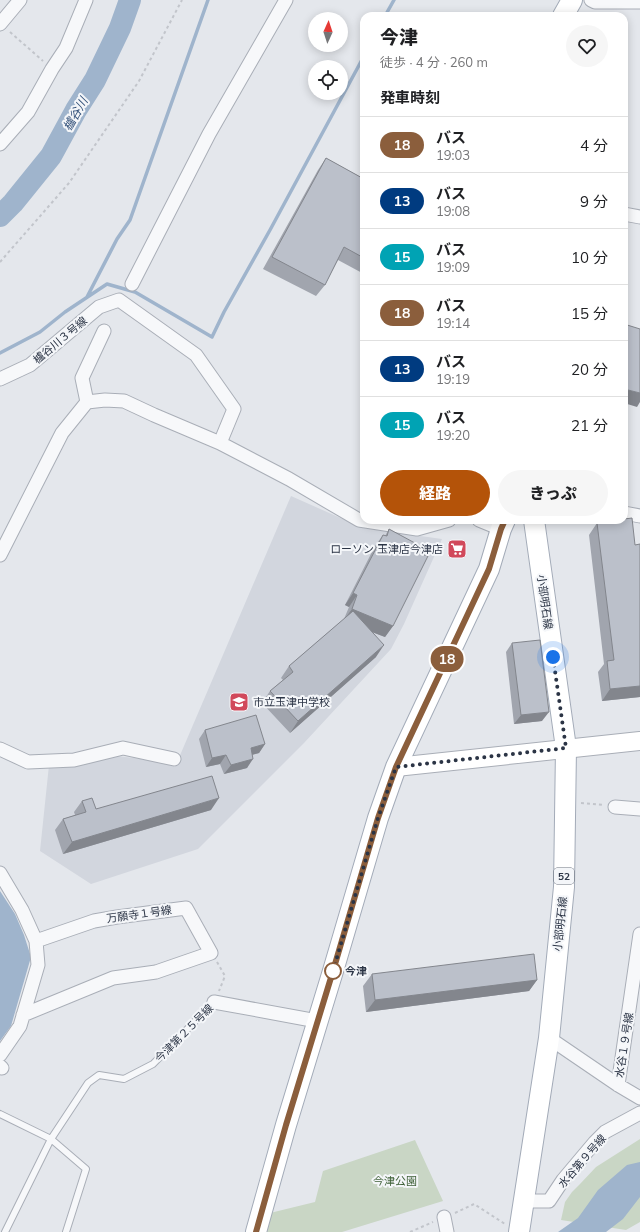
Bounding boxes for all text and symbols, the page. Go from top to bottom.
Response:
north arrow [308,12,348,52]
map controls [308,12,348,100]
text: 今津 [380,25,418,49]
button: heart [566,25,608,67]
text: 徒歩 · 4 分 · 260 m [380,54,488,70]
button: locate [308,60,348,100]
text: 発車時刻 [380,88,440,107]
water label: 櫨谷川 [60,93,91,133]
text: バス [436,128,466,147]
text: 18 [394,136,410,154]
text: 4 分 [580,136,608,155]
text: 19:03 [436,147,470,163]
text: バス [436,184,466,203]
text: 13 [394,192,410,210]
text: 9 分 [580,192,608,211]
text: 19:08 [436,203,470,219]
text: バス [436,240,466,259]
text: 15 [394,248,410,266]
text: 10 分 [571,248,608,267]
text: 19:09 [436,259,470,275]
text: バス [436,296,466,315]
text: 18 [394,304,410,322]
text: 15 分 [571,304,608,323]
street label: 櫨谷川３号線 [30,313,90,367]
text: 19:14 [436,315,470,331]
text: バス [436,352,466,371]
text: 13 [394,360,410,378]
text: 20 分 [571,360,608,379]
text: 19:19 [436,371,470,387]
text: バス [436,408,466,427]
text: 15 [394,416,410,434]
text: 21 分 [571,416,608,435]
text: 19:20 [436,427,470,443]
button: 経路 [380,470,490,516]
button: きっぷ [498,470,608,516]
supermarket icon: ローソン 玉津店今津店 [446,538,468,560]
place label: ローソン 玉津店今津店 [330,542,443,556]
street label: 小部明石線 [534,574,556,630]
line badge: 18 [429,646,465,672]
your location [543,647,563,667]
text: 18 [439,650,455,668]
school or university icon: 市立玉津中学校 [228,691,250,713]
place label: 市立玉津中学校 [253,695,330,709]
road number: 52 [554,868,574,884]
street label: 小部明石線 [550,896,570,952]
street label: 万願寺１号線 [105,902,173,926]
marker: 今津 [324,962,342,980]
place label: 今津 [345,964,367,978]
street label: 今津第２５号線 [152,1001,216,1065]
street label: 水谷１９号線 [612,1011,636,1079]
street label: 水谷第９号線 [555,1132,609,1190]
park label: 今津公園 [373,1174,417,1188]

